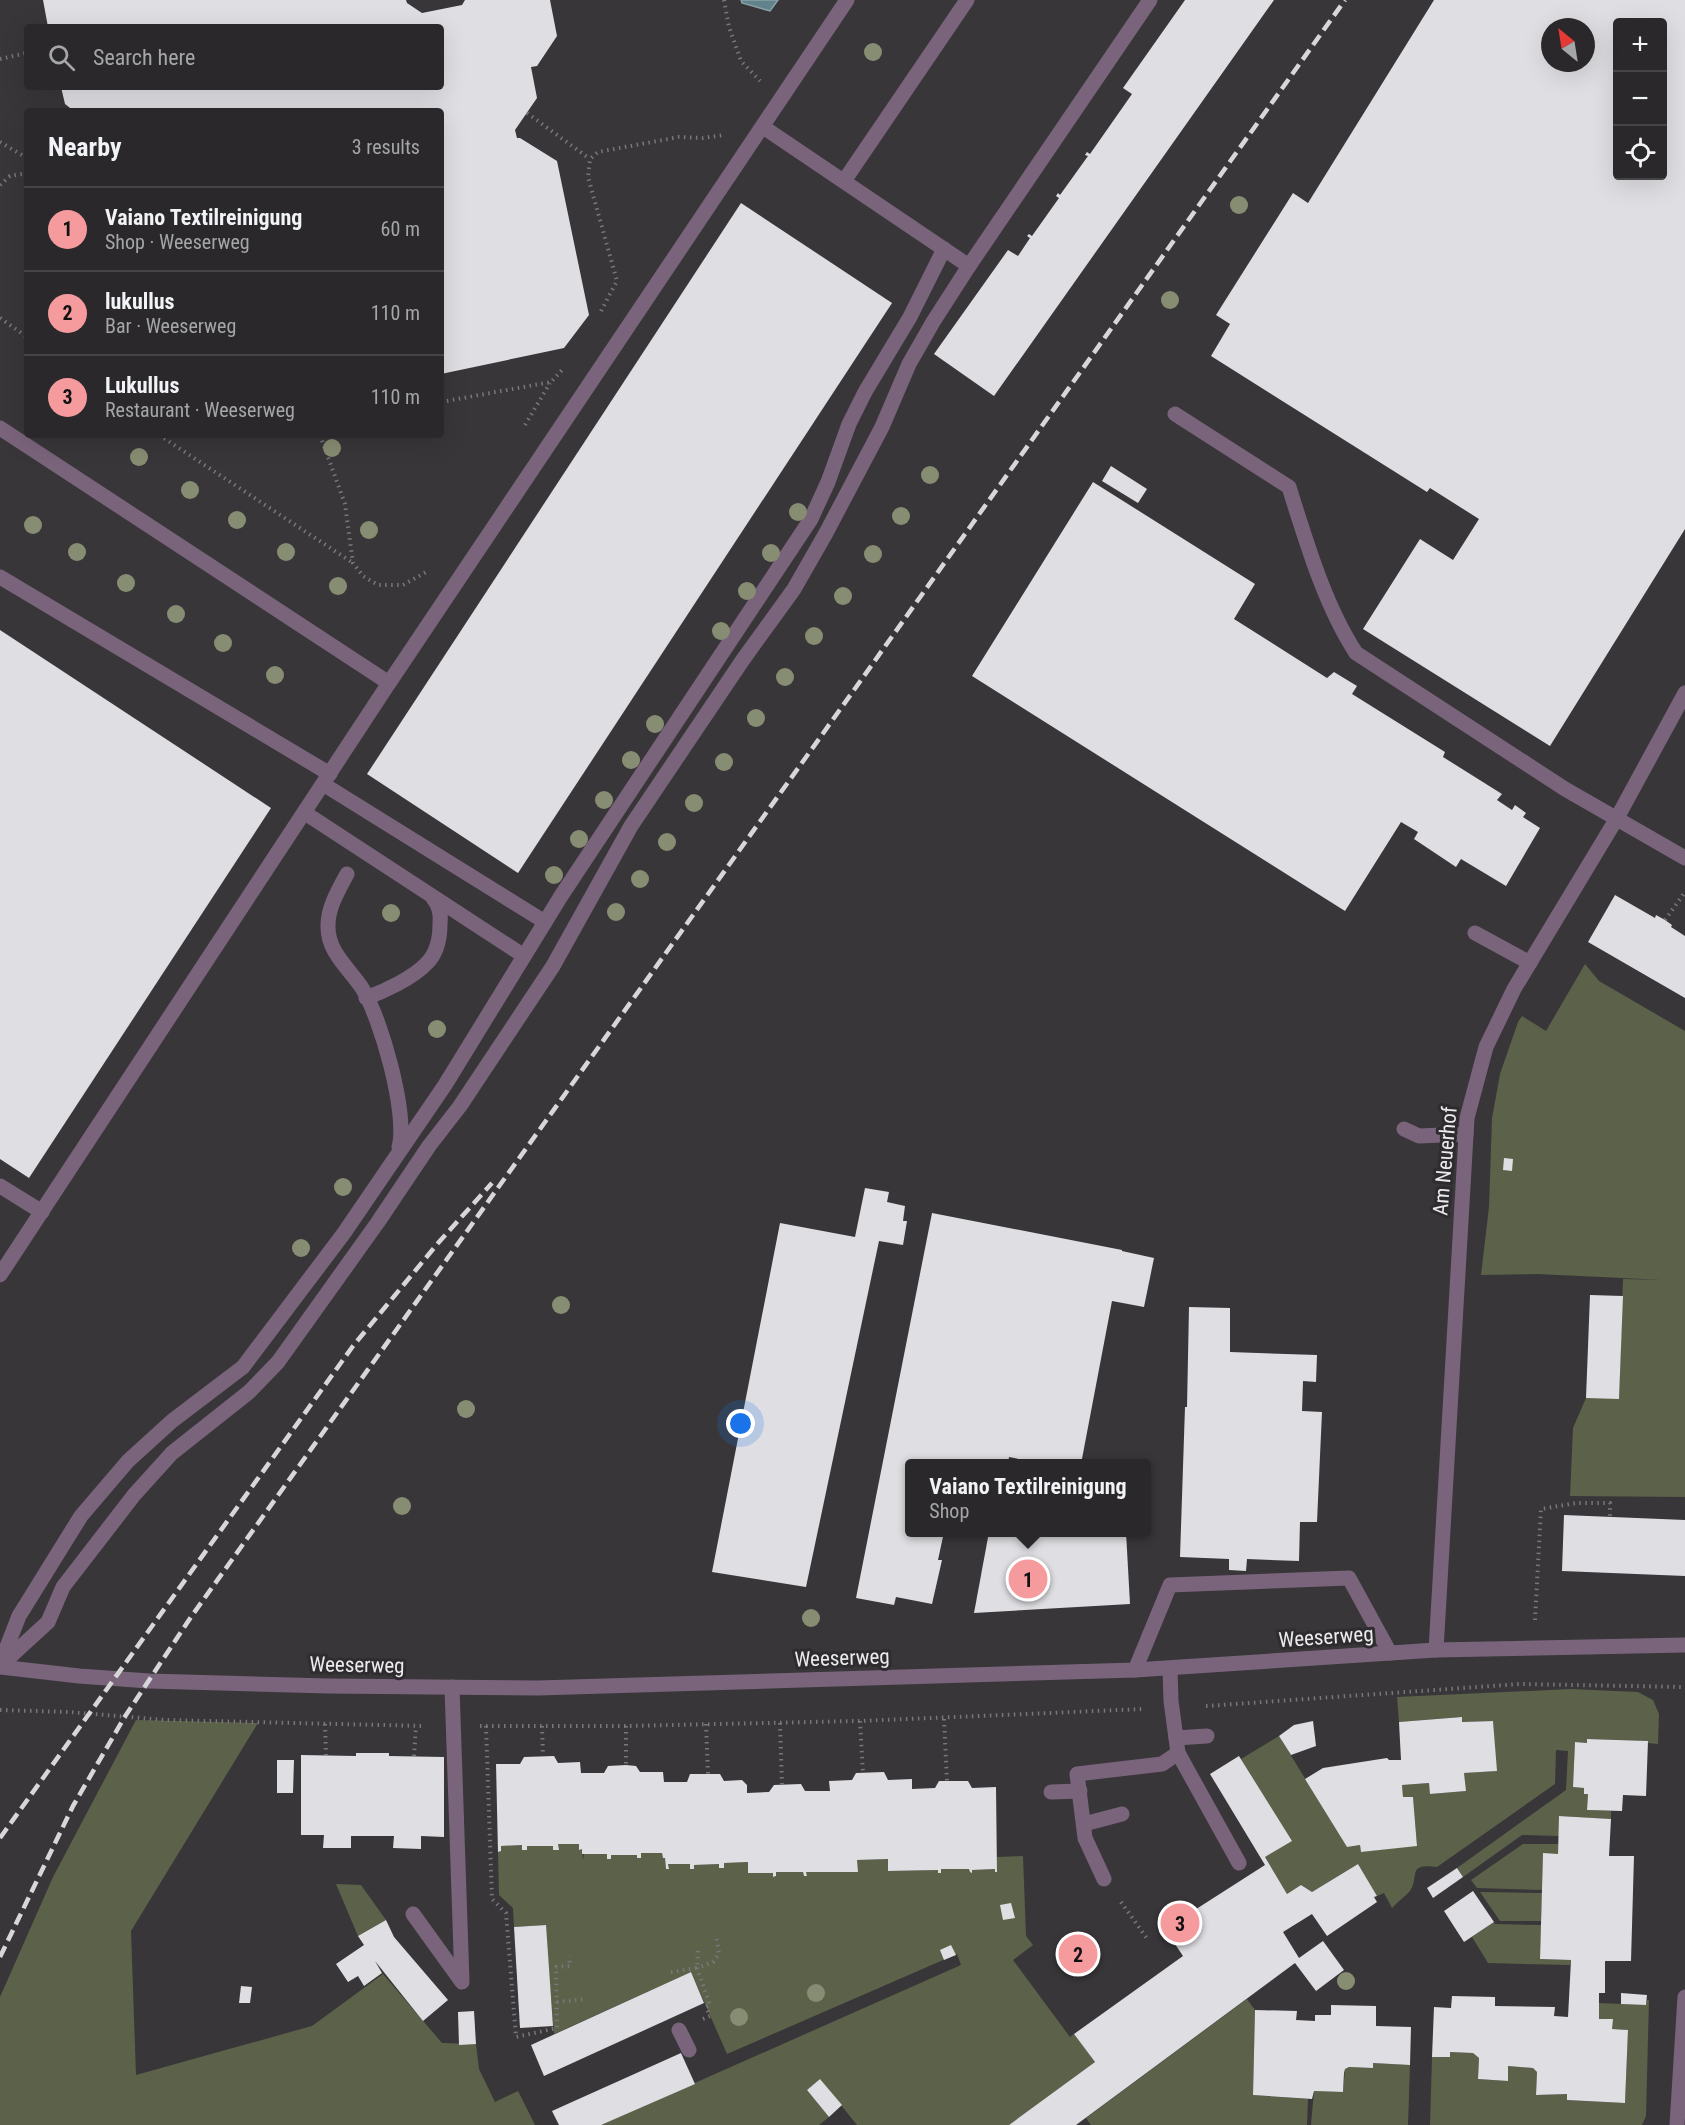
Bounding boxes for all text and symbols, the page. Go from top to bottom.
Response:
north arrow [1541,18,1595,72]
map controls [1613,18,1667,180]
button: + [1613,18,1667,72]
search box [24,24,444,90]
icon: search [45,41,78,74]
text: Search here [93,45,195,70]
button: − [1613,72,1667,126]
button: locate [1613,126,1667,180]
text: Nearby [48,132,122,162]
text: 3 results [352,135,420,159]
text: Vaiano Textilreinigung [105,205,302,230]
text: 1 [62,217,73,241]
text: 60 m [381,217,420,241]
text: Shop · Weeserweg [105,230,250,254]
text: lukullus [105,289,175,314]
text: 2 [62,301,73,325]
text: 110 m [371,301,420,325]
text: Bar · Weeserweg [105,314,236,338]
text: Lukullus [105,373,179,398]
text: 3 [62,385,73,409]
text: 110 m [371,385,420,409]
text: Restaurant · Weeserweg [105,398,295,422]
street label: Am Neuerhof [1428,1105,1462,1217]
your location [726,1409,755,1438]
popup [905,1459,1151,1537]
text: Vaiano Textilreinigung [929,1474,1127,1499]
text: Shop [929,1499,969,1523]
pin: 1 [1008,1556,1048,1602]
street label: Weeserweg [1278,1622,1374,1652]
street label: Weeserweg [794,1644,890,1672]
street label: Weeserweg [309,1652,405,1678]
pin: 3 [1160,1900,1200,1946]
pin: 2 [1058,1932,1098,1976]

